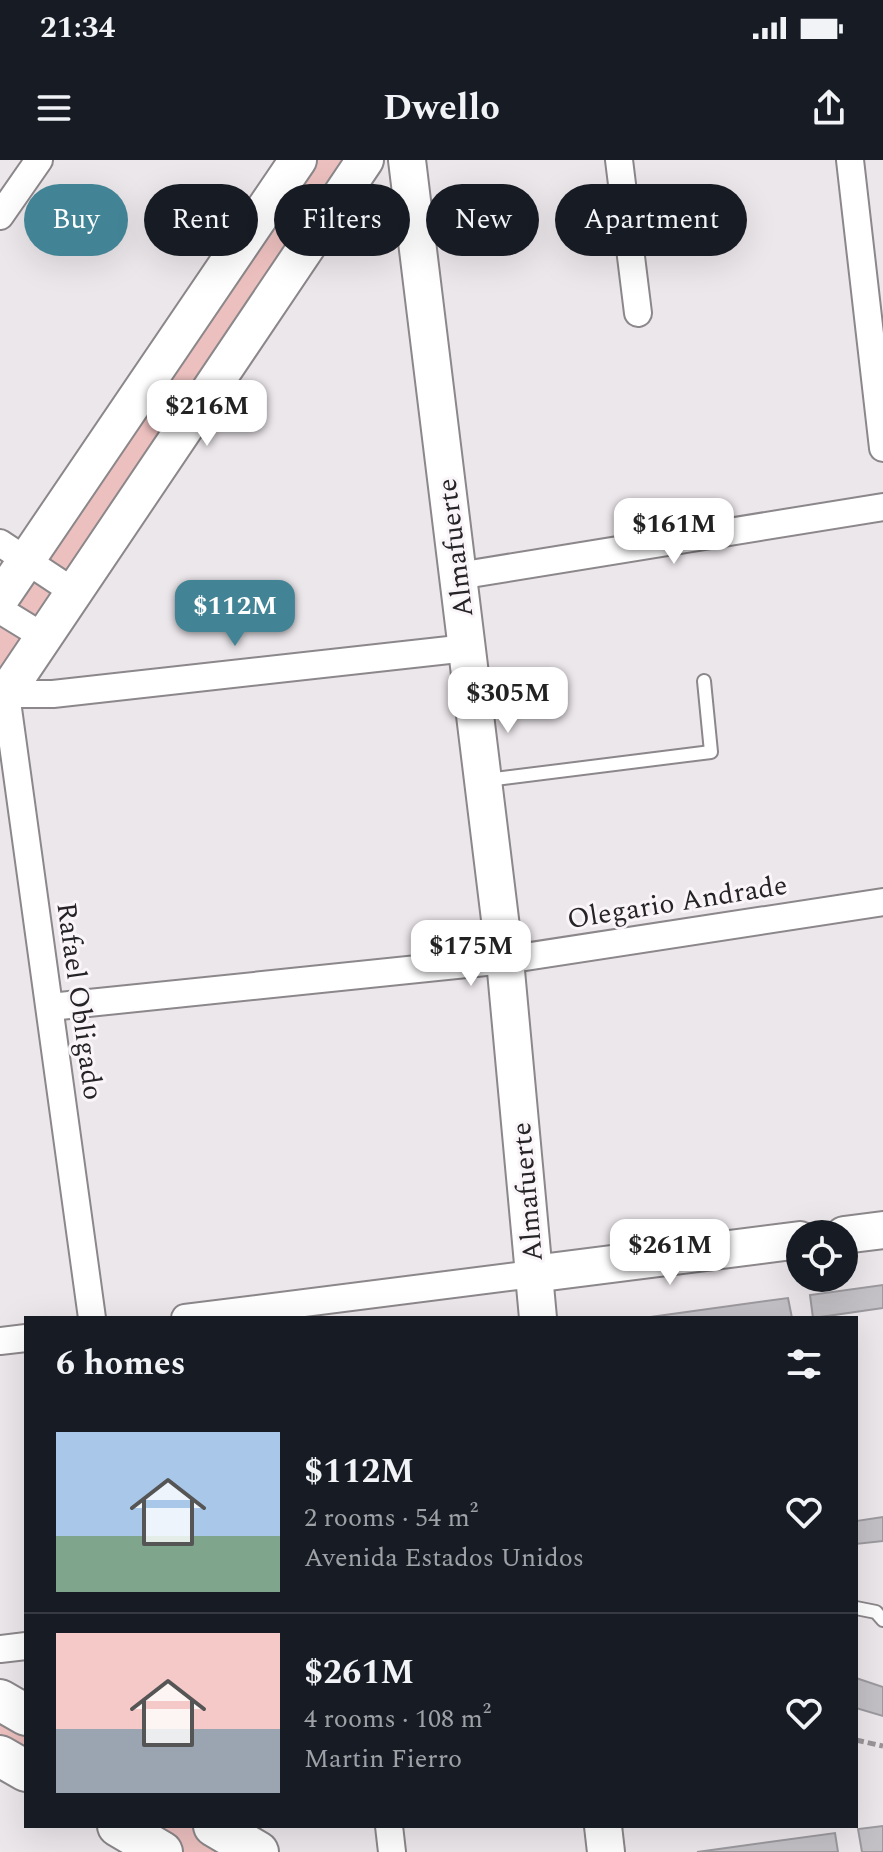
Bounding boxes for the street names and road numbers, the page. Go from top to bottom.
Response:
street label: Almafuerte [426,476,485,620]
street label: Olegario Andrade [564,864,790,941]
street label: Rafael Obligado [44,900,115,1103]
street label: Almafuerte [500,1120,555,1263]

